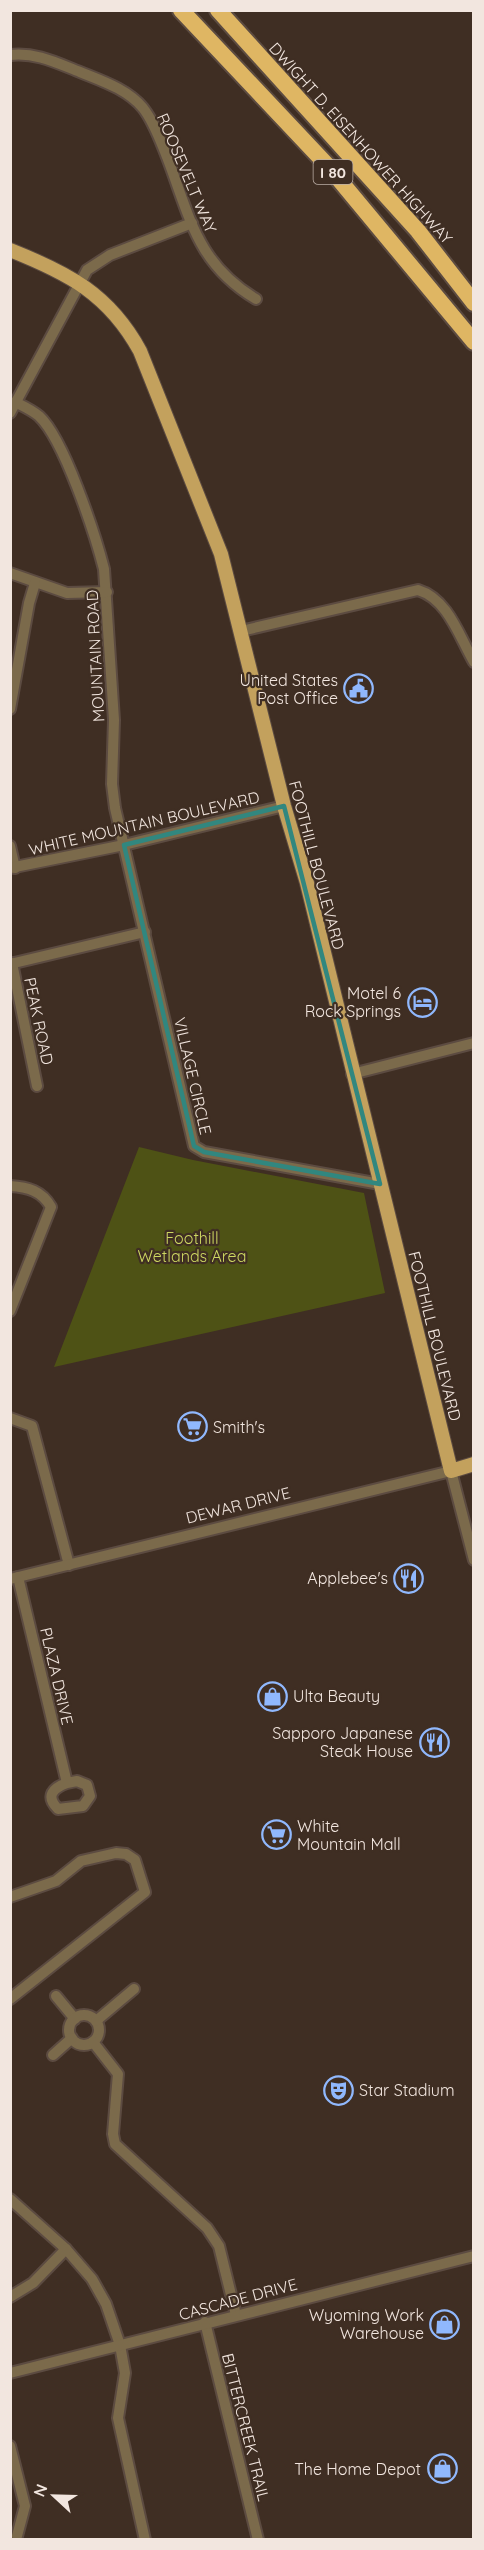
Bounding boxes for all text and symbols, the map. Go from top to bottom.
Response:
street label: DWIGHT D. EISENHOWER HIGHWAY [265,38,457,248]
street label: ROOSEVELT WAY [153,110,221,236]
road number: I 80 [314,160,352,184]
street label: MOUNTAIN ROAD [82,589,108,723]
place label: United States Post Office [239,670,338,708]
public building icon: United States Post Office [343,673,375,705]
street label: FOOTHILL BOULEVARD [285,778,349,952]
street label: WHITE MOUNTAIN BOULEVARD [27,787,261,859]
street label: PEAK ROAD [20,976,58,1066]
place label: Motel 6 Rock Springs [305,983,401,1021]
hotel icon: Motel 6 Rock Springs [406,986,438,1018]
street label: VILLAGE CIRCLE [170,1015,216,1137]
park label: Foothill Wetlands Area [138,1228,246,1266]
street label: FOOTHILL BOULEVARD [404,1249,466,1423]
supermarket icon: Smith's [176,1411,208,1443]
place label: Smith's [213,1417,265,1437]
street label: DEWAR DRIVE [184,1482,292,1528]
restaurant icon: Applebee's [393,1562,425,1594]
place label: Applebee's [307,1568,388,1588]
street label: PLAZA DRIVE [36,1625,78,1727]
shop icon: Ulta Beauty [256,1680,288,1712]
place label: Ulta Beauty [293,1686,380,1706]
place label: Sapporo Japanese Steak House [272,1723,413,1761]
restaurant icon: Sapporo Japanese Steak House [418,1726,450,1758]
place label: White Mountain Mall [297,1816,401,1854]
supermarket icon: White Mountain Mall [260,1819,292,1851]
theatre icon: Star Stadium [322,2074,354,2106]
place label: Star Stadium [359,2080,455,2100]
street label: CASCADE DRIVE [177,2274,299,2324]
place label: Wyoming Work Warehouse [309,2305,424,2343]
shop icon: Wyoming Work Warehouse [429,2308,461,2340]
street label: BITTERCREEK TRAIL [218,2351,274,2503]
shop icon: The Home Depot [426,2453,458,2485]
place label: The Home Depot [294,2459,421,2479]
north arrow [24,2466,84,2526]
text: N [29,2481,52,2500]

